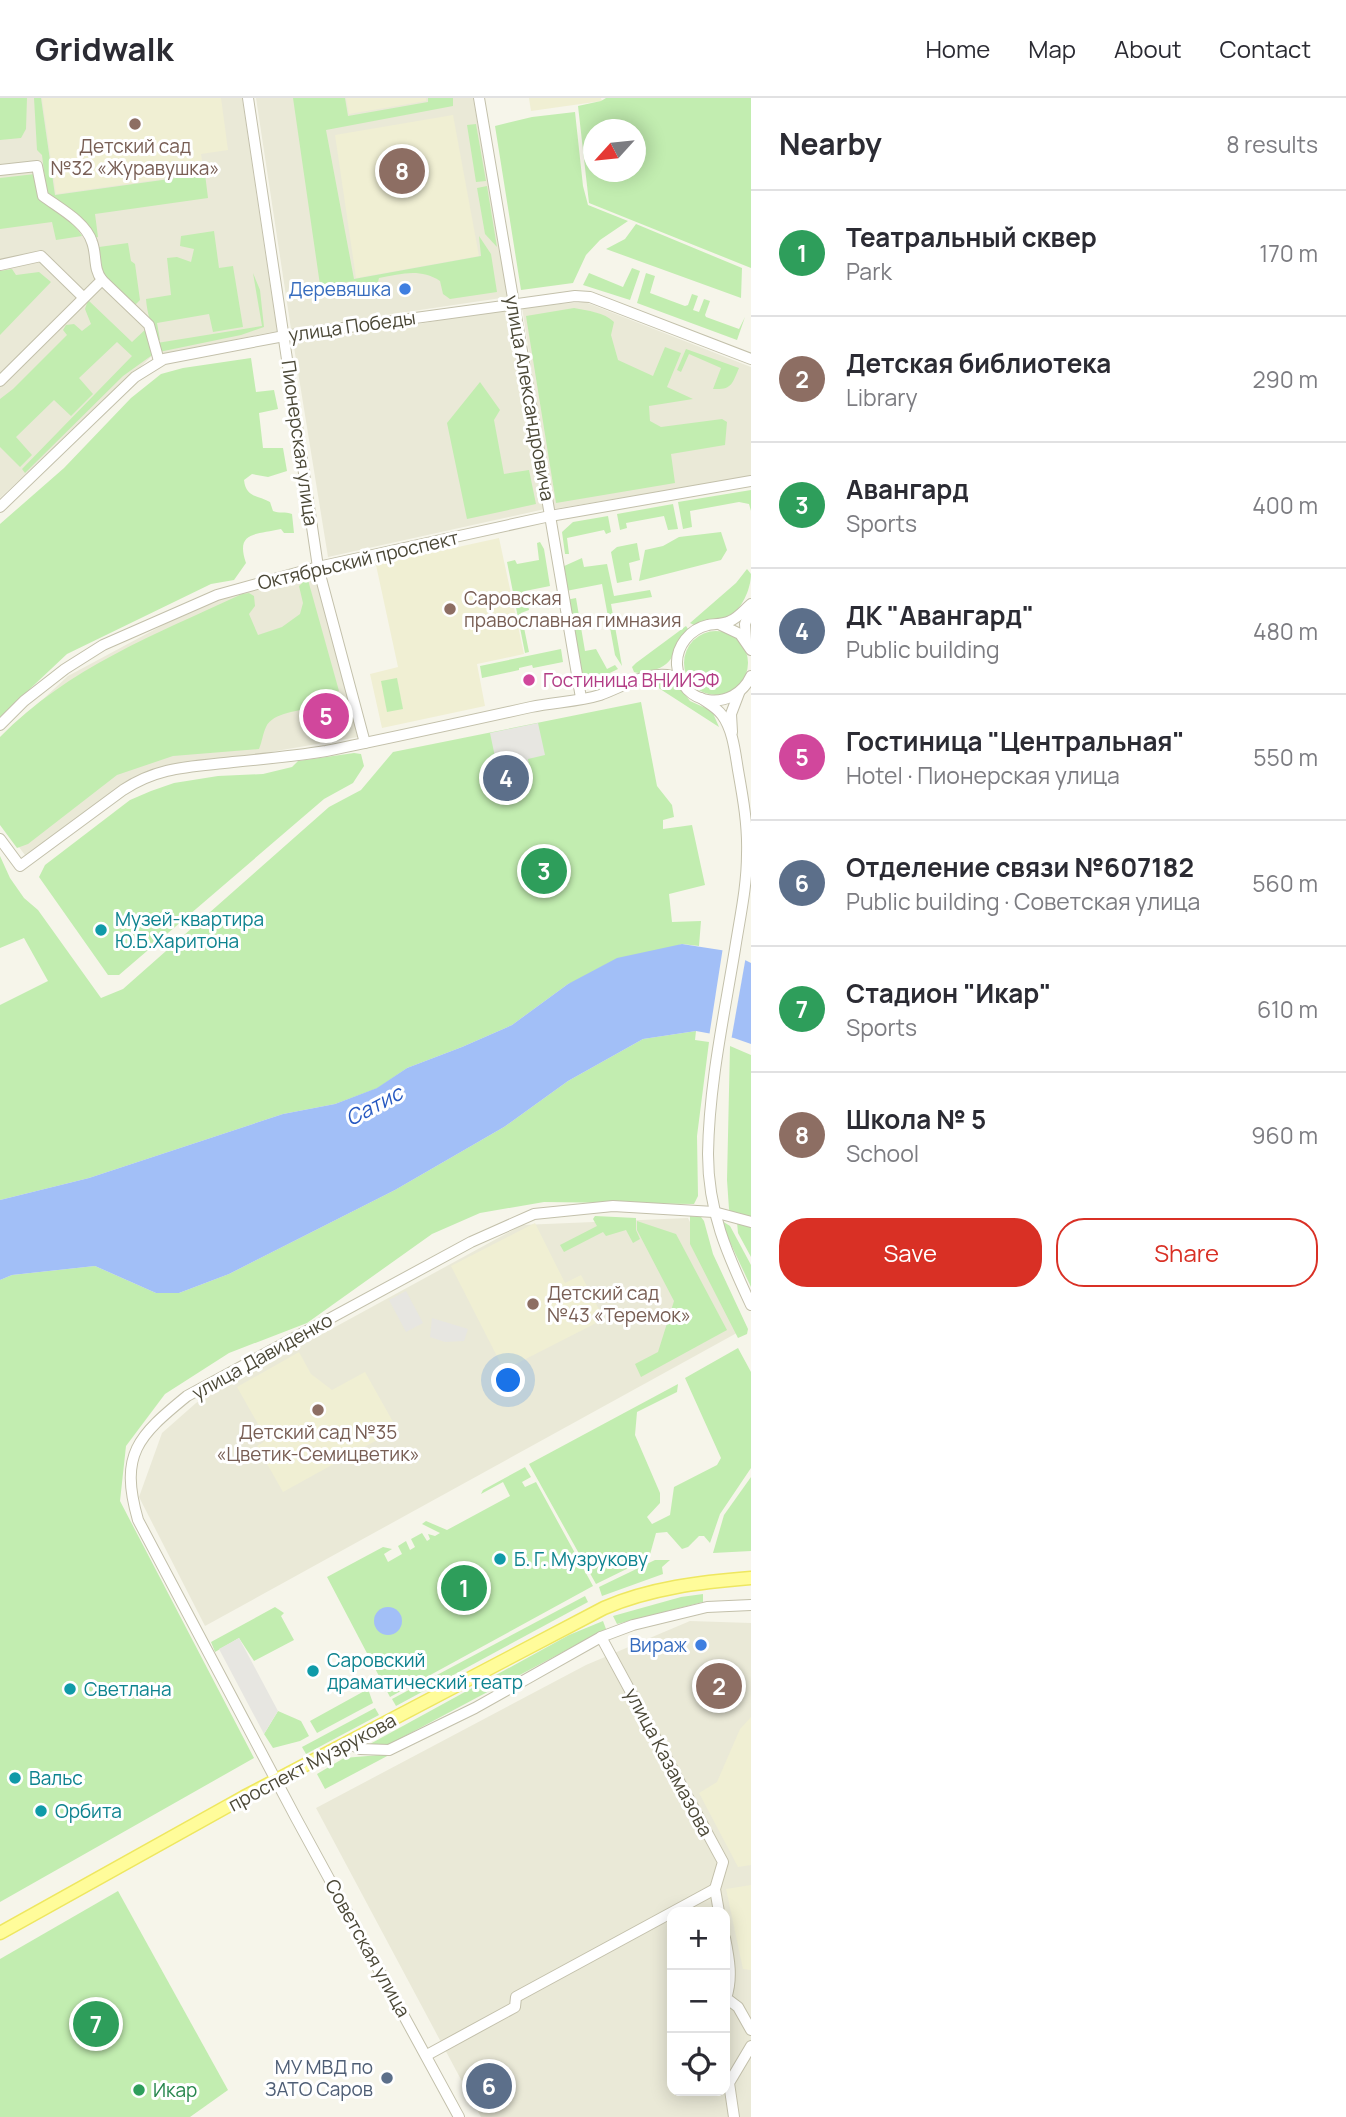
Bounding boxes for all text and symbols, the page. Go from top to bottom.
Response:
text: Gridwalk [35,26,173,71]
text: Home [925,32,990,65]
text: Map [1028,32,1076,65]
text: About [1114,32,1182,65]
text: Contact [1220,32,1311,65]
marker: Детский сад №32 «Журавушка» [127,116,143,132]
north arrow [583,119,646,182]
text: Nearby [779,123,882,164]
text: 8 results [1226,128,1318,160]
place label: Детский сад №32 «Журавушка» [51,133,220,181]
pin: 8 [379,145,425,197]
text: Театральный сквер [846,219,1097,255]
text: 1 [797,237,807,269]
text: 170 m [1259,237,1318,269]
text: Park [846,255,892,287]
place label: Деревяшка [288,276,391,302]
marker: Деревяшка [397,281,413,297]
street label: улица Александровича [499,293,561,503]
street label: улица Победы [287,304,417,348]
text: Детская библиотека [846,345,1111,381]
street label: Пионерская улица [275,358,325,528]
text: 2 [795,363,809,395]
text: 290 m [1252,363,1318,395]
text: Library [846,381,918,413]
text: Авангард [846,471,969,507]
text: 3 [795,489,809,521]
text: 400 m [1252,489,1318,521]
text: Sports [846,507,917,539]
street label: Октябрьский проспект [255,524,461,596]
place label: Саровская православная гимназия [464,585,682,633]
text: ДК "Авангард" [846,597,1034,633]
marker: Саровская православная гимназия [442,601,458,617]
text: 4 [795,615,809,647]
text: 480 m [1253,615,1318,647]
text: Public building [846,633,1000,665]
place label: Гостиница ВНИИЭФ [543,667,719,693]
marker: Гостиница ВНИИЭФ [521,672,537,688]
pin: 5 [303,690,349,742]
text: Гостиница "Центральная" [846,723,1185,759]
text: 5 [795,741,809,773]
text: 550 m [1253,741,1318,773]
pin: 4 [483,752,529,804]
text: Hotel · Пионерская улица [846,759,1120,791]
pin: 3 [521,845,567,897]
text: Отделение связи №607182 [846,849,1194,885]
text: 6 [795,867,809,899]
text: 560 m [1252,867,1318,899]
text: Public building · Советская улица [846,885,1200,917]
place label: Музей-квартира Ю.Б.Харитона [115,906,264,954]
marker: Музей-квартира Ю.Б.Харитона [93,922,109,938]
text: Стадион "Икар" [846,975,1051,1011]
text: 7 [796,993,808,1025]
text: 610 m [1257,993,1318,1025]
text: Sports [846,1011,917,1043]
water label: Сатис [340,1077,409,1132]
text: Школа № 5 [846,1101,986,1137]
text: 8 [795,1119,809,1151]
text: 960 m [1251,1119,1318,1151]
text: School [846,1137,919,1169]
button: Save [779,1218,1042,1287]
button: Share [1056,1218,1318,1287]
place label: Детский сад №43 «Теремок» [547,1280,691,1328]
marker: Детский сад №43 «Теремок» [525,1296,541,1312]
street label: улица Давиденко [187,1307,337,1405]
your location [491,1363,525,1397]
marker: Детский сад №35 «Цветик-Семицветик» [310,1402,326,1418]
place label: Детский сад №35 «Цветик-Семицветик» [216,1419,420,1467]
place label: Б. Г. Музрукову [514,1546,648,1572]
marker: Б. Г. Музрукову [492,1551,508,1567]
pin: 1 [441,1562,487,1614]
place label: Вираж [629,1632,688,1658]
marker: Вираж [693,1637,709,1653]
place label: Саровский драматический театр [327,1647,523,1695]
pin: 2 [696,1660,742,1712]
marker: Саровский драматический театр [305,1663,321,1679]
place label: Светлана [84,1676,171,1702]
marker: Светлана [62,1681,78,1697]
street label: улица Казамазова [619,1683,719,1841]
street label: проспект Музрукова [224,1707,400,1817]
place label: Вальс [29,1765,83,1791]
marker: Вальс [7,1770,23,1786]
place label: Орбита [55,1798,122,1824]
marker: Орбита [33,1803,49,1819]
street label: Советская улица [319,1874,417,2022]
map controls [667,1907,730,2096]
button: + [667,1907,730,1970]
button: − [667,1970,730,2033]
pin: 7 [73,1998,119,2050]
button: locate [667,2033,730,2096]
place label: МУ МВД по ЗАТО Саров [265,2054,373,2102]
pin: 6 [466,2060,512,2112]
marker: МУ МВД по ЗАТО Саров [379,2070,395,2086]
place label: Икар [153,2077,197,2103]
marker: Икар [131,2082,147,2098]

